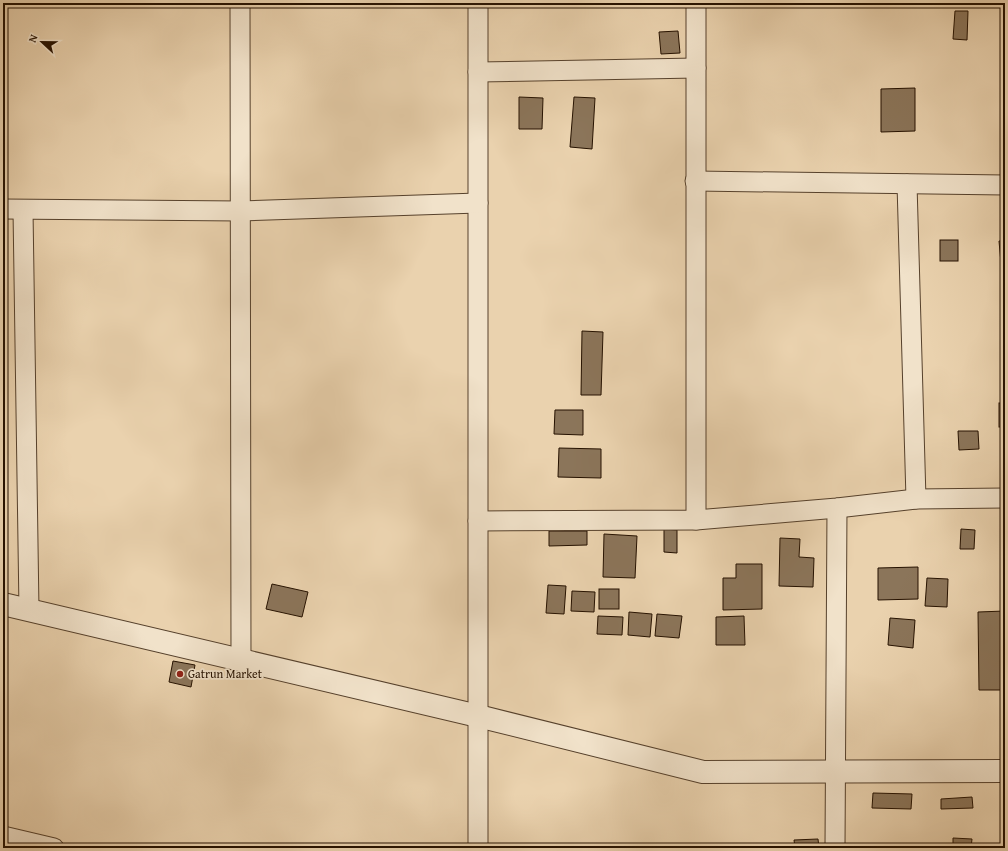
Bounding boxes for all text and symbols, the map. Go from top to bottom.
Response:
north arrow [22,22,62,62]
text: N [24,31,42,45]
place label: Gatrun Market [188,665,263,682]
marker: Gatrun Market [175,669,185,679]

